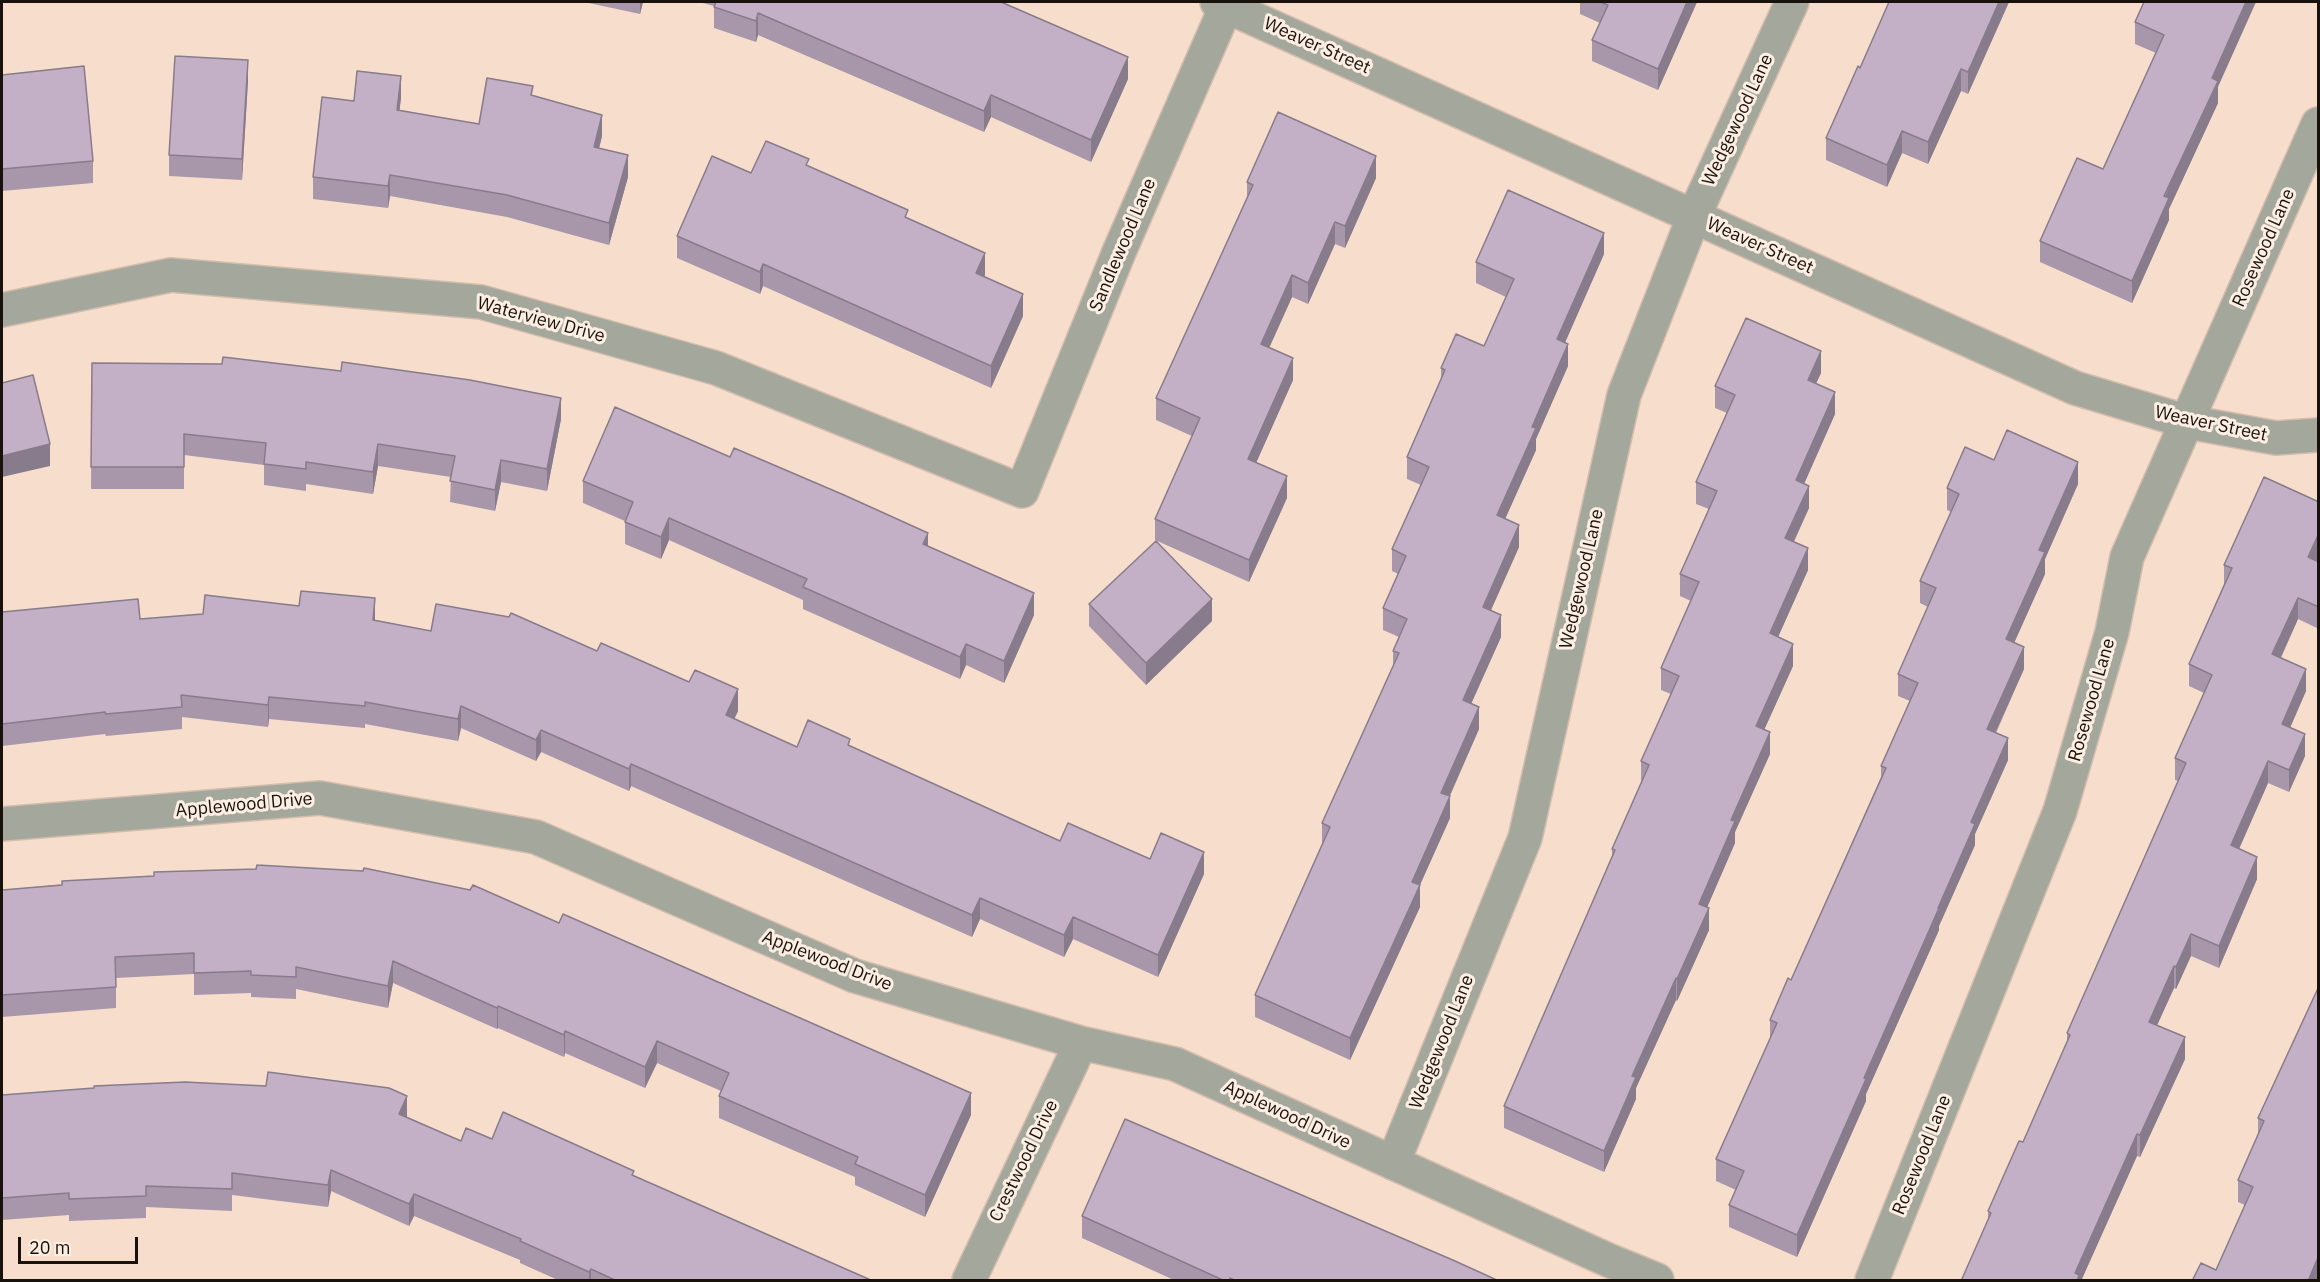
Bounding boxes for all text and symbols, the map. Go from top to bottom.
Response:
street label: Weaver Street [1261,13,1373,79]
street label: Wedgewood Lane [1698,51,1778,189]
street label: Sandlewood Lane [1085,175,1161,315]
street label: Rosewood Lane [2228,186,2300,310]
street label: Weaver Street [1704,213,1816,279]
street label: Waterview Drive [475,293,607,347]
street label: Weaver Street [2153,402,2269,446]
street label: Wedgewood Lane [1555,507,1609,651]
street label: Rosewood Lane [2064,636,2120,764]
street label: Applewood Drive [175,788,313,822]
street label: Applewood Drive [759,926,895,996]
street label: Wedgewood Lane [1405,972,1479,1112]
street label: Applewood Drive [1220,1076,1354,1154]
street label: Rosewood Lane [1888,1092,1956,1218]
street label: Crestwood Drive [985,1097,1063,1225]
scale bar [21,1225,141,1263]
text: 20 m [29,1236,71,1259]

